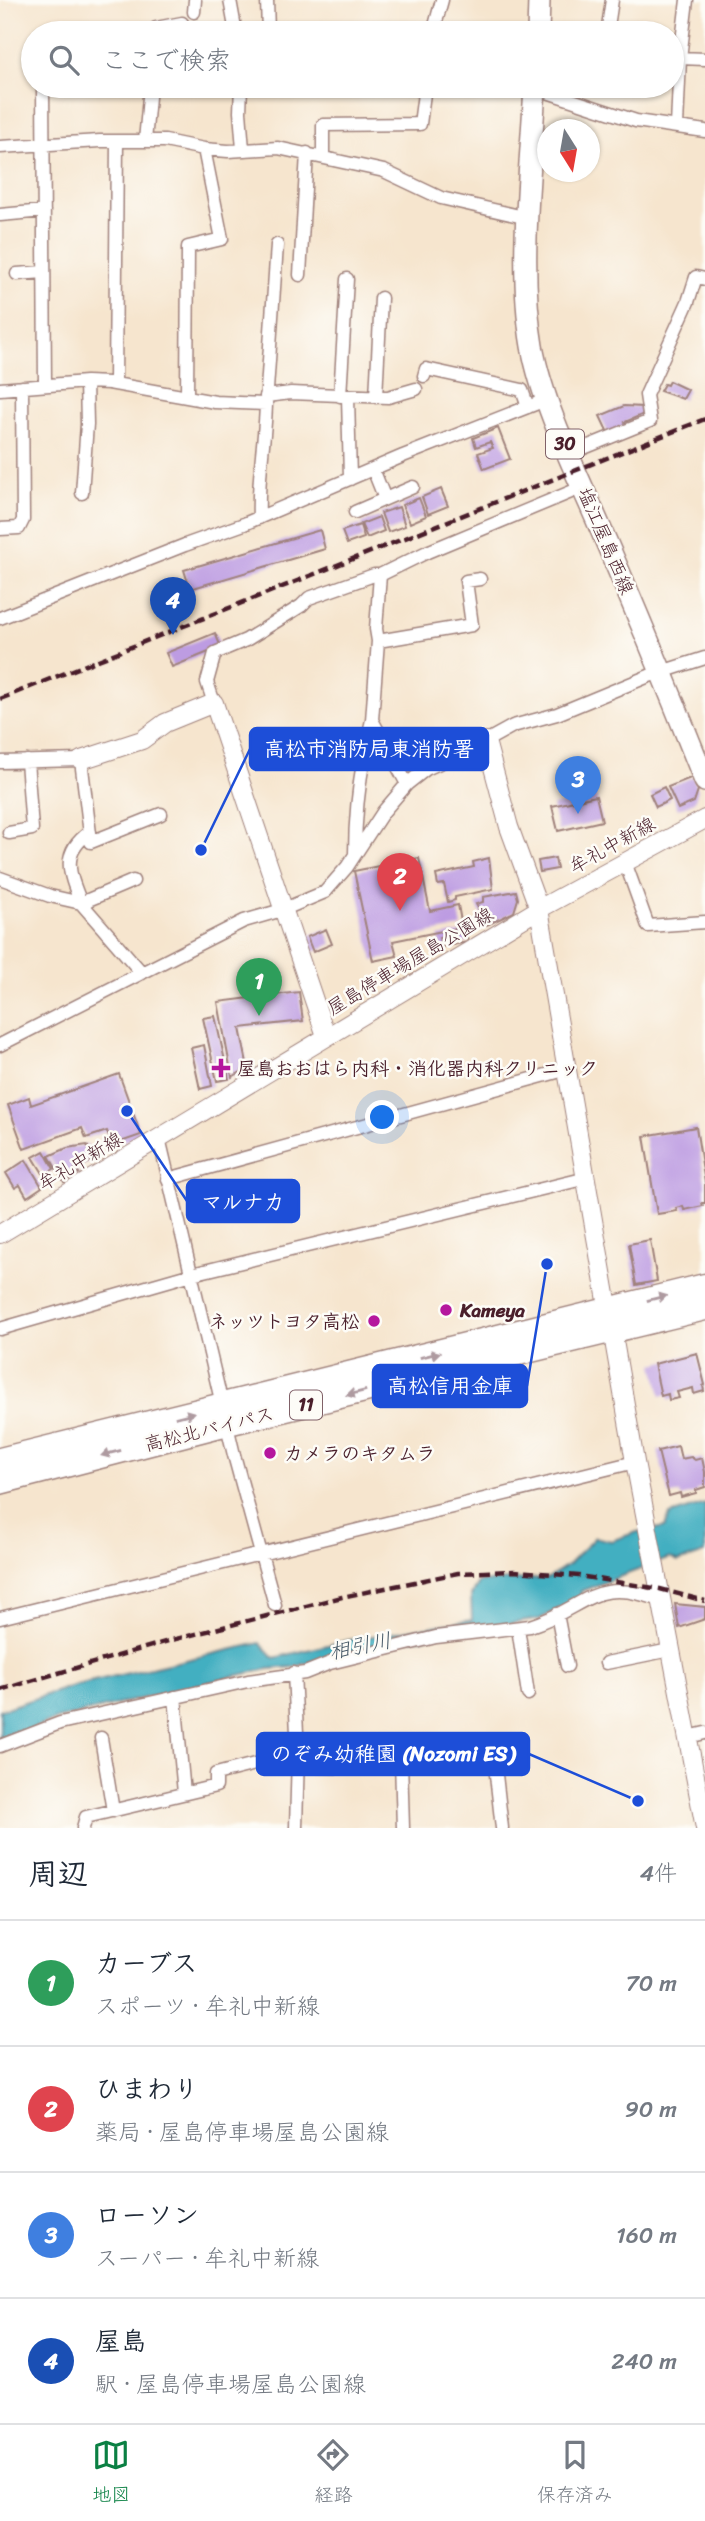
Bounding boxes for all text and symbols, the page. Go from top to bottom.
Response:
search box [21,21,684,98]
text: ここで検索 [101,37,231,83]
icon: search [45,41,83,79]
north arrow [537,119,600,182]
road number: 30 [546,430,584,458]
street label: 塩江屋島西線 [569,482,643,600]
pin: 4 [150,577,196,635]
callout: 高松市消防局東消防署 [250,728,488,770]
text: 高松市消防局東消防署 [264,730,474,768]
pin: 3 [555,756,601,814]
street label: 牟礼中新線 [562,808,662,882]
pin: 2 [377,853,423,911]
street label: 屋島停車場屋島公園線 [320,898,500,1024]
pin: 1 [236,958,282,1016]
place label: 屋島おおはら内科・消化器内科クリニック [237,1052,598,1085]
marker: 屋島おおはら内科・消化器内科クリニック [211,1058,231,1078]
your location [365,1100,399,1134]
street label: 牟礼中新線 [31,1122,129,1200]
callout: マルナカ [187,1180,299,1222]
text: マルナカ [201,1183,285,1221]
one-way arrow [646,1292,668,1303]
place label: Kameya [459,1294,525,1327]
marker: Kameya [438,1302,454,1318]
place label: ネッツトヨタ高松 [209,1305,360,1338]
marker: ネッツトヨタ高松 [366,1313,382,1329]
one-way arrow [419,1349,441,1360]
callout: 高松信用金庫 [373,1365,527,1407]
text: 高松信用金庫 [387,1367,513,1405]
one-way arrow [345,1387,367,1398]
road number: 11 [290,1390,322,1420]
street label: 高松北バイパス [141,1397,277,1461]
one-way arrow [174,1409,196,1420]
place label: カメラのキタムラ [284,1437,436,1470]
marker: カメラのキタムラ [262,1445,278,1461]
one-way arrow [100,1448,122,1459]
water label: 相引川 [325,1621,395,1671]
callout: のぞみ幼稚園 (Nozomi ES) [257,1733,529,1775]
text: のぞみ幼稚園 (Nozomi ES) [271,1735,517,1773]
text: 周辺 [28,1847,88,1901]
text: 4件 [640,1853,677,1894]
text: カーブス [95,1940,197,1986]
text: 1 [46,1963,56,2004]
text: 70 m [626,1963,677,2004]
text: スポーツ · 牟礼中新線 [95,1986,320,2027]
text: ひまわり [95,2066,199,2112]
text: 2 [44,2089,58,2130]
text: 90 m [625,2089,677,2130]
text: 薬局 · 屋島停車場屋島公園線 [95,2112,389,2153]
text: ローソン [95,2192,199,2238]
text: 3 [45,2215,57,2256]
text: 160 m [616,2215,677,2256]
text: スーパー · 牟礼中新線 [95,2238,319,2279]
text: 屋島 [95,2318,147,2364]
text: 4 [44,2341,58,2382]
text: 240 m [611,2341,677,2382]
text: 駅 · 屋島停車場屋島公園線 [95,2364,366,2405]
tab: 地図 [92,2436,130,2511]
tab: 経路 [314,2436,353,2511]
tab: 保存済み [537,2436,613,2511]

